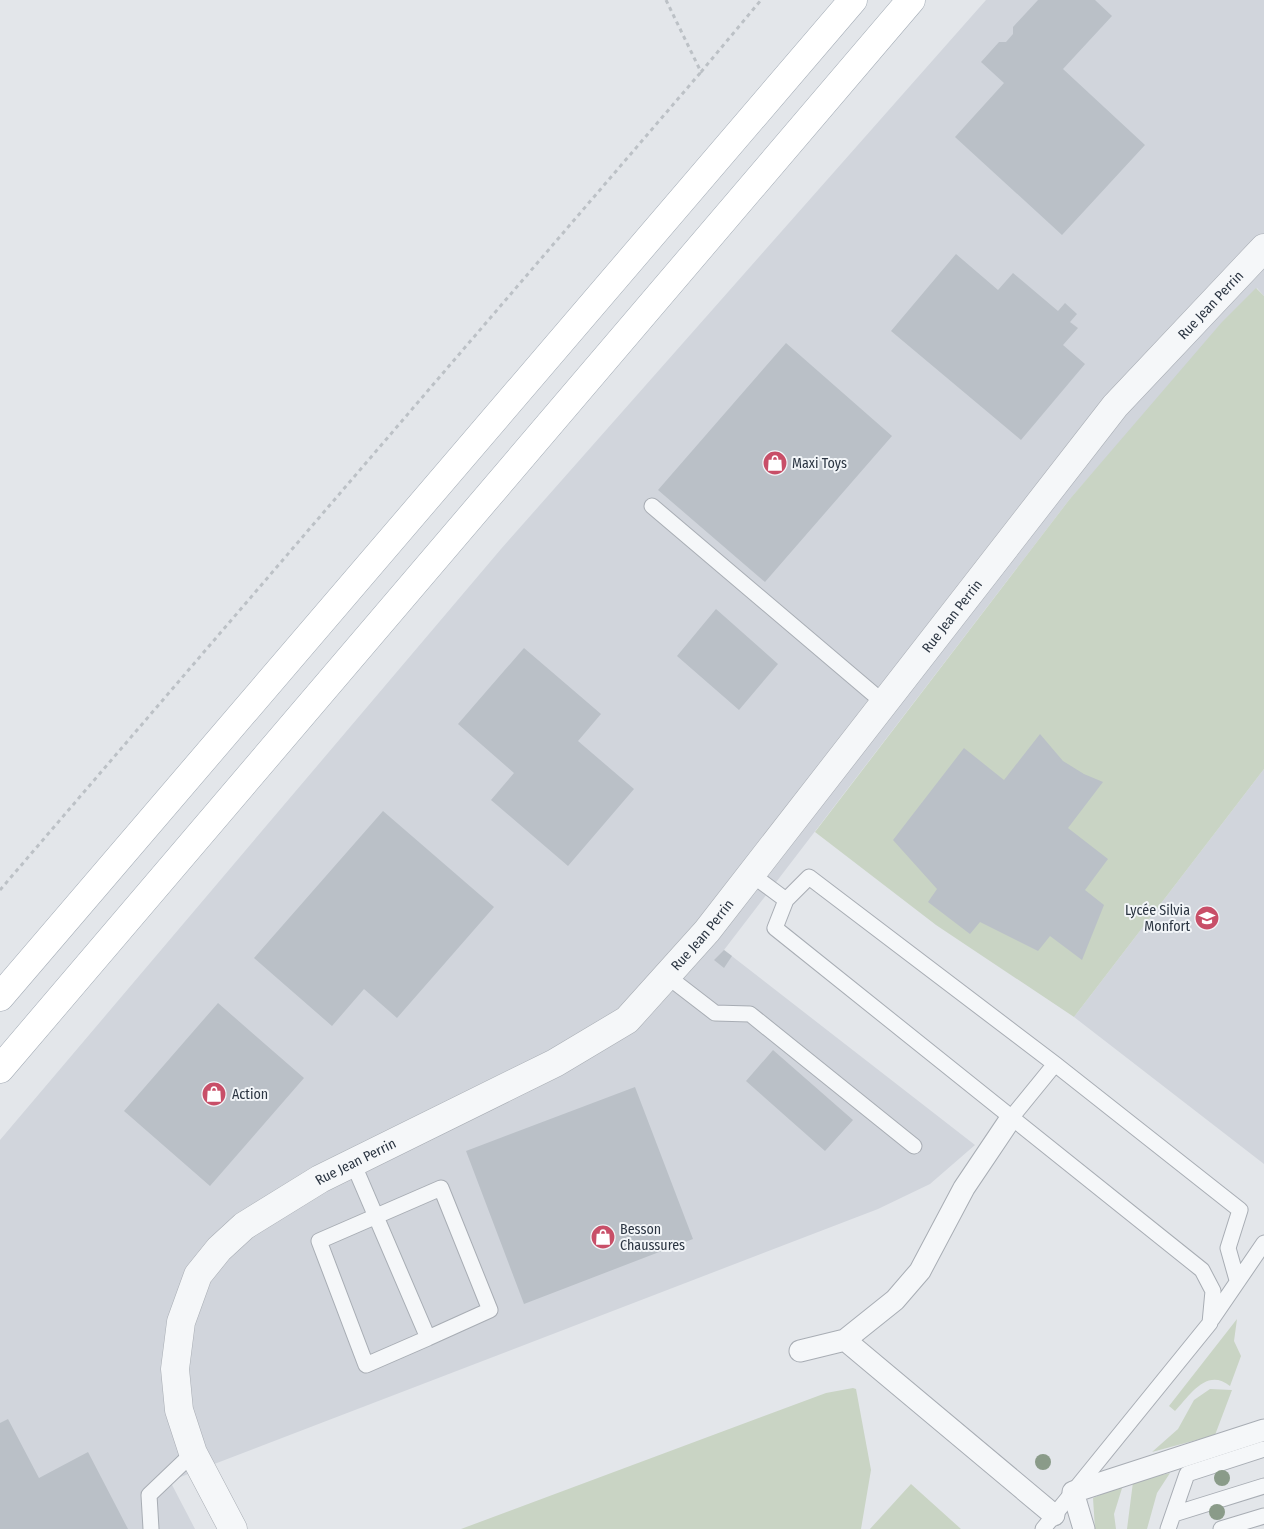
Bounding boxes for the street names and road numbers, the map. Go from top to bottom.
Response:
street label: Rue Jean Perrin [1174,267,1247,343]
street label: Rue Jean Perrin [918,576,986,656]
street label: Rue Jean Perrin [667,896,737,974]
street label: Rue Jean Perrin [312,1134,399,1189]

